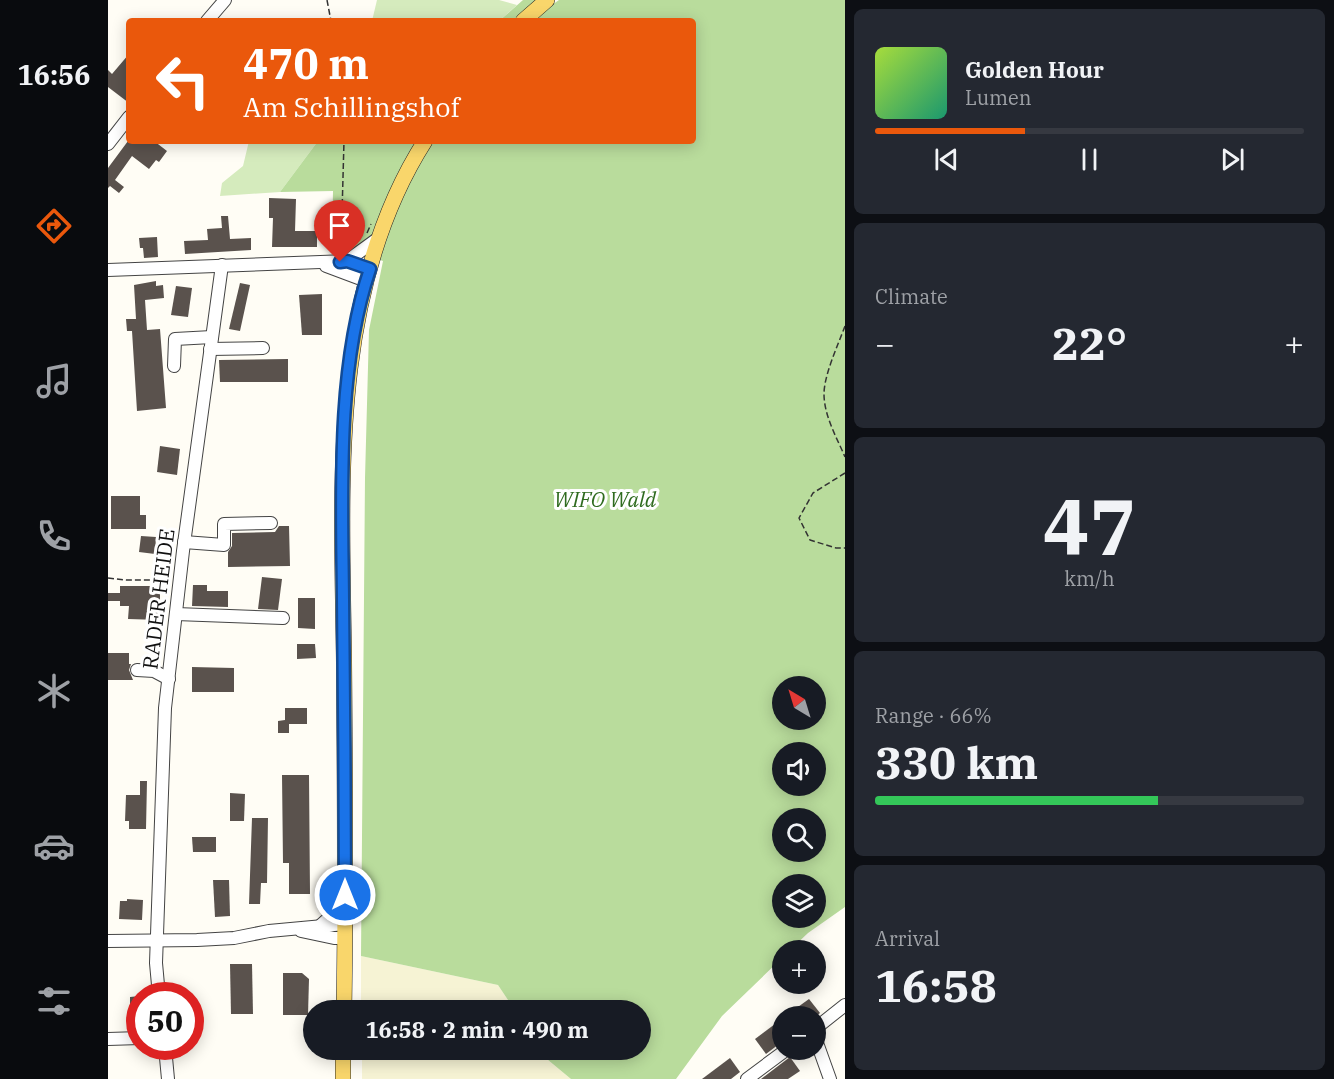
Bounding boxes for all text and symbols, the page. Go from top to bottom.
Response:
text: 470 m [243,36,369,91]
icon: left [144,42,222,120]
text: Golden Hour [965,55,1104,84]
text: 16:56 [18,57,90,92]
text: Lumen [965,84,1032,111]
text: Am Schillingshof [243,89,460,124]
icon: previous [930,143,963,176]
icon: pause [1073,143,1106,176]
icon: next [1216,143,1249,176]
pin [314,200,365,262]
icon: directions [33,205,75,247]
icon: arrive [323,209,356,242]
text: Climate [875,283,948,310]
text: 22° [1052,314,1127,372]
text: − [875,322,895,365]
text: + [1284,322,1304,365]
icon: music [33,360,75,402]
text: 47 [1043,475,1136,576]
park label: WIFO Wald [554,485,657,513]
icon: phone [33,515,75,557]
street label: RADER HEIDE [135,527,181,671]
text: km/h [1064,565,1115,592]
icon: climate [33,670,75,712]
north arrow [772,676,826,730]
map controls [772,676,826,1060]
text: Range · 66% [875,702,992,729]
text: 330 km [875,733,1038,791]
button: sound [772,742,826,796]
button: search [772,808,826,862]
icon: car [33,825,75,867]
position arrow [313,863,377,927]
button: layers [772,874,826,928]
text: Arrival [875,925,940,952]
button: + [772,940,826,994]
text: 16:58 [875,956,997,1014]
icon: filters [33,980,75,1022]
speed limit sign: 50 [126,982,204,1060]
button: − [772,1006,826,1060]
text: 16:58 · 2 min · 490 m [365,1015,589,1044]

